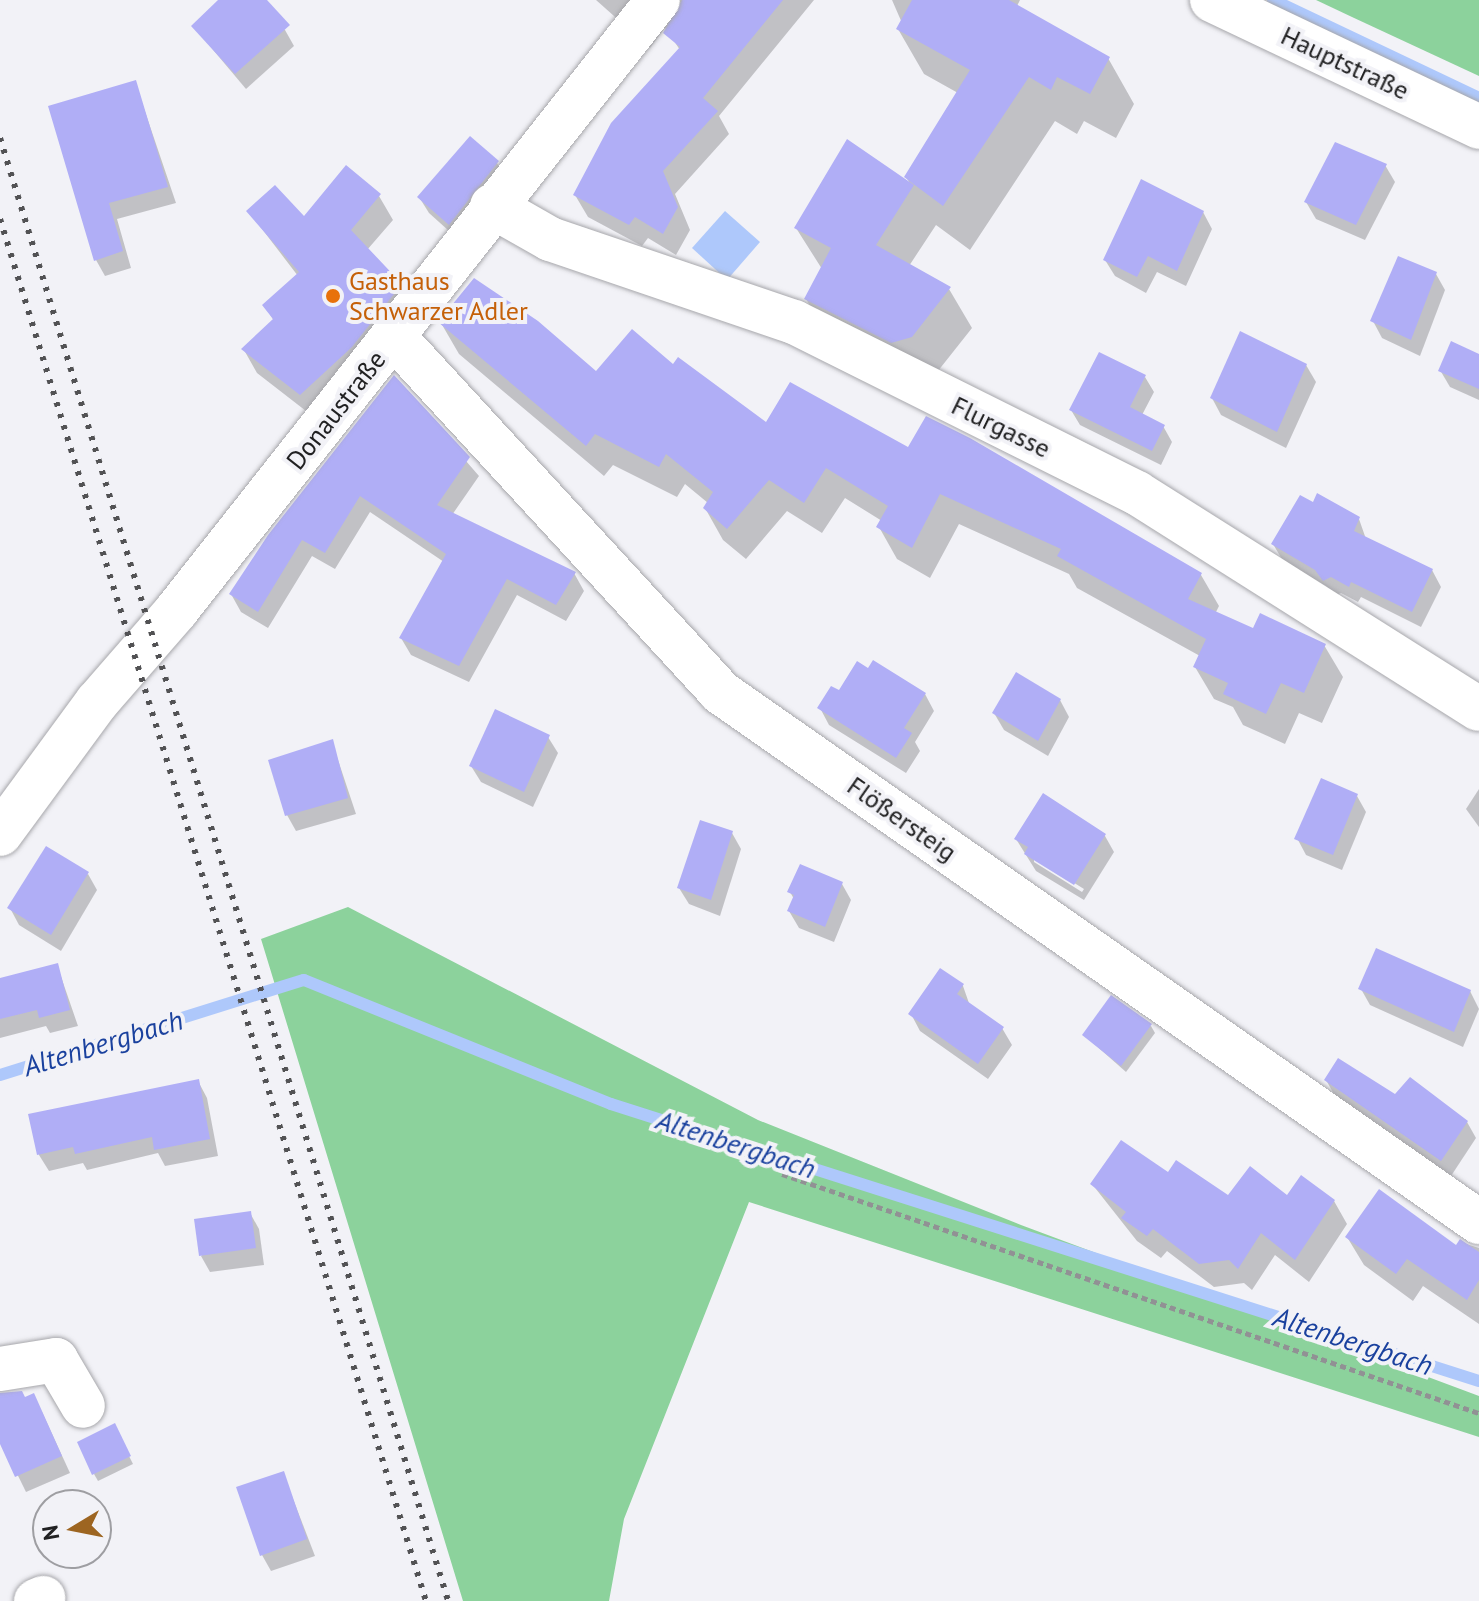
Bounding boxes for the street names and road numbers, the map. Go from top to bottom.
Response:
street label: Hauptstraße [1276,20,1414,106]
street label: Donaustraße [280,344,392,476]
street label: Flurgasse [947,390,1055,464]
street label: Flößersteig [841,770,963,868]

